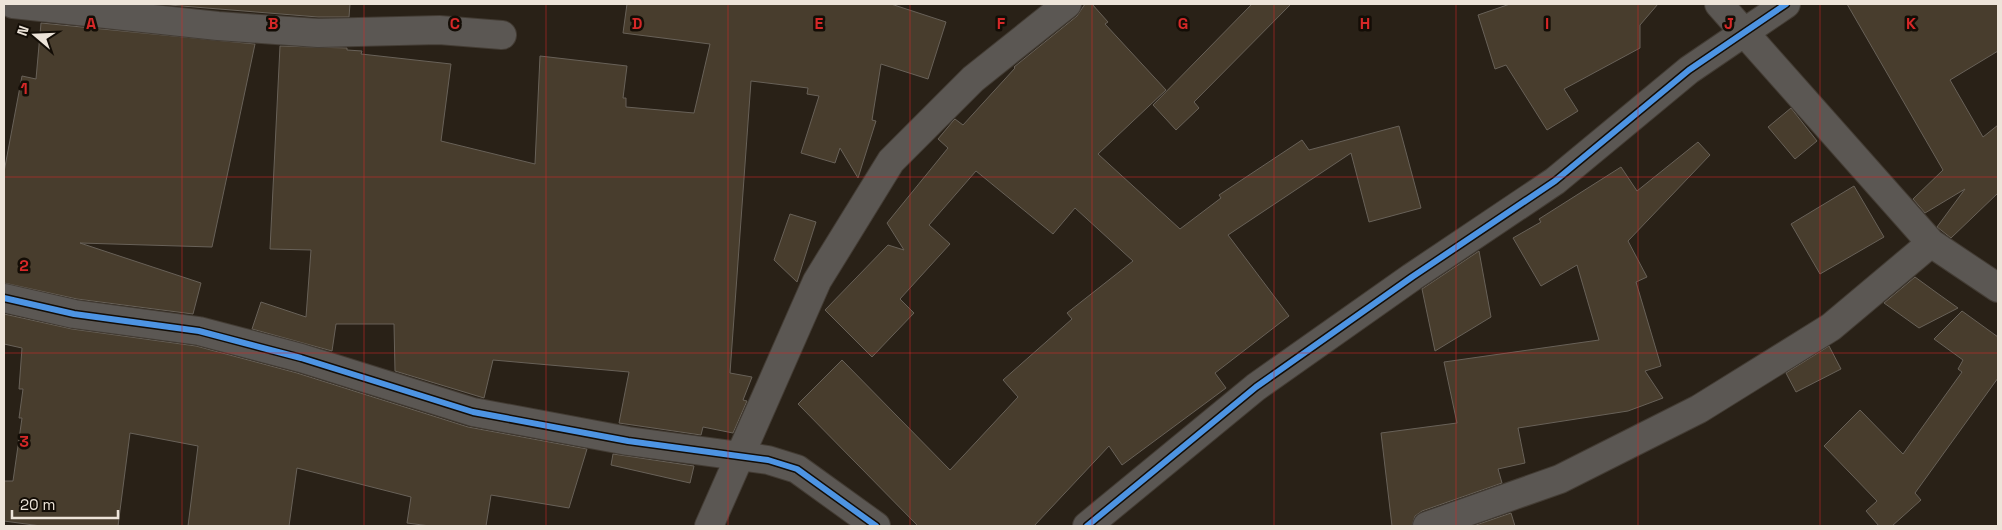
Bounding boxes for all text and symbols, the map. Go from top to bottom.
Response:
north arrow [10,10,60,60]
text: A [86,13,96,34]
text: B [268,13,278,34]
text: C [450,13,460,34]
text: D [632,13,642,34]
text: E [815,13,824,34]
text: F [997,13,1006,34]
text: G [1178,13,1188,34]
text: H [1360,13,1370,34]
text: I [1545,13,1549,34]
text: J [1724,13,1734,34]
text: K [1906,13,1916,34]
text: N [13,23,33,38]
text: 1 [20,78,28,99]
text: 2 [19,255,29,276]
text: 3 [19,431,29,452]
scale bar [12,488,119,520]
text: 20 m [20,495,55,514]

